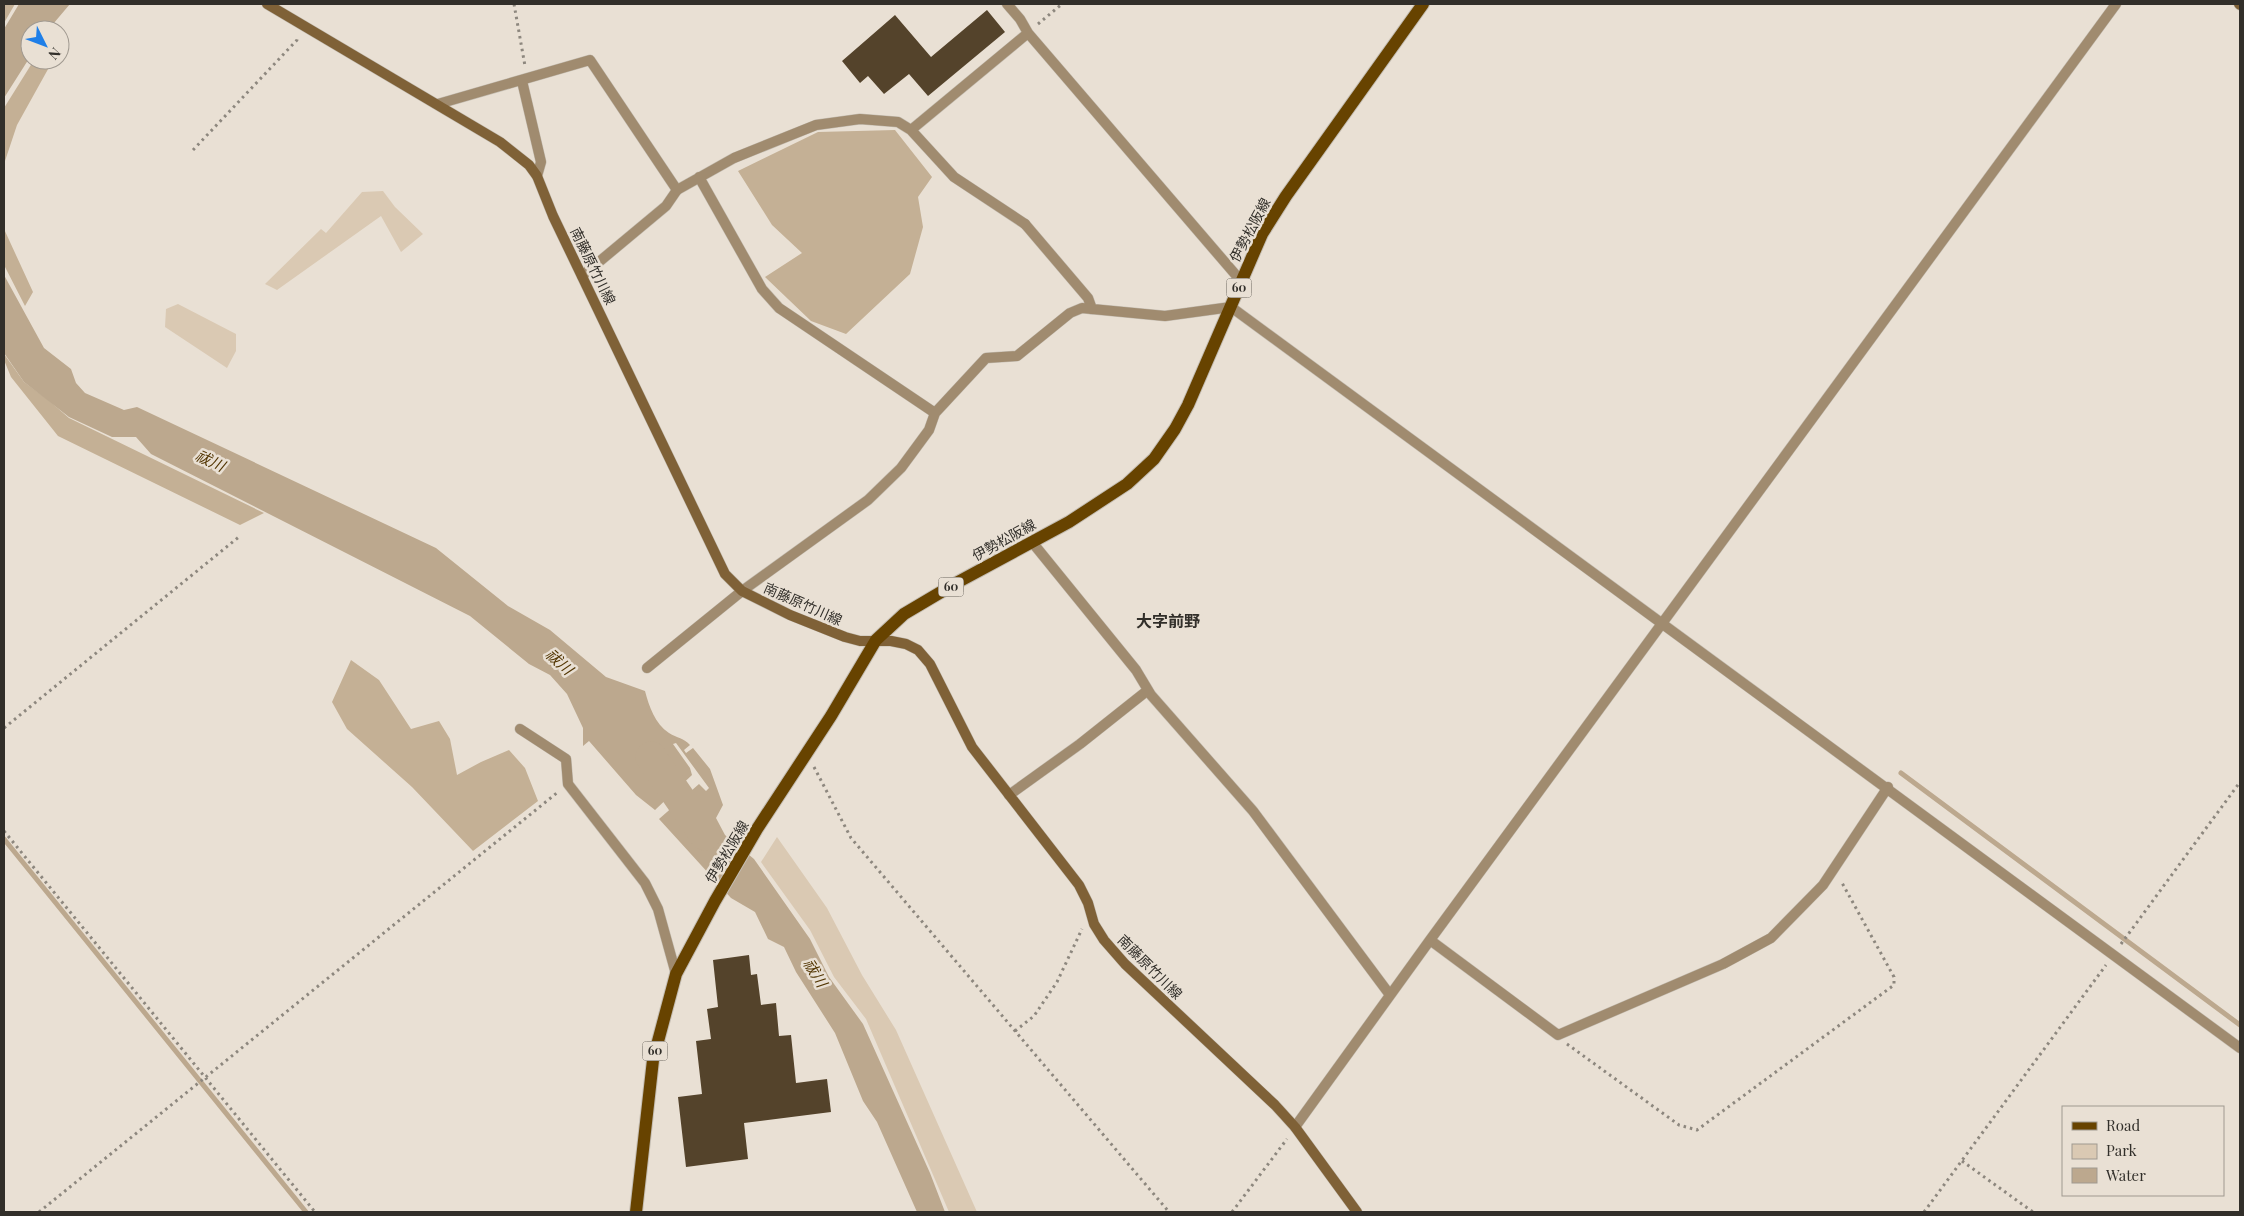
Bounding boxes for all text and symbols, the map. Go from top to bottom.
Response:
north arrow [20,20,70,70]
text: N [45,44,65,64]
street label: 伊勢松阪線 [1225,194,1274,265]
street label: 南藤原竹川線 [566,224,620,308]
road number: 60 [1226,278,1252,298]
water label: 祓川 [193,445,230,476]
street label: 伊勢松阪線 [969,514,1039,565]
street label: 南藤原竹川線 [761,578,845,629]
road number: 60 [938,578,964,596]
district label: 大字前野 [1136,610,1200,631]
water label: 祓川 [542,644,579,680]
street label: 伊勢松阪線 [700,817,753,887]
street label: 南藤原竹川線 [1114,930,1187,1003]
water label: 祓川 [799,954,833,992]
road number: 60 [642,1042,668,1060]
legend [2062,1106,2224,1196]
text: Road [2106,1115,2140,1135]
text: Park [2106,1140,2138,1160]
text: Water [2105,1165,2146,1185]

